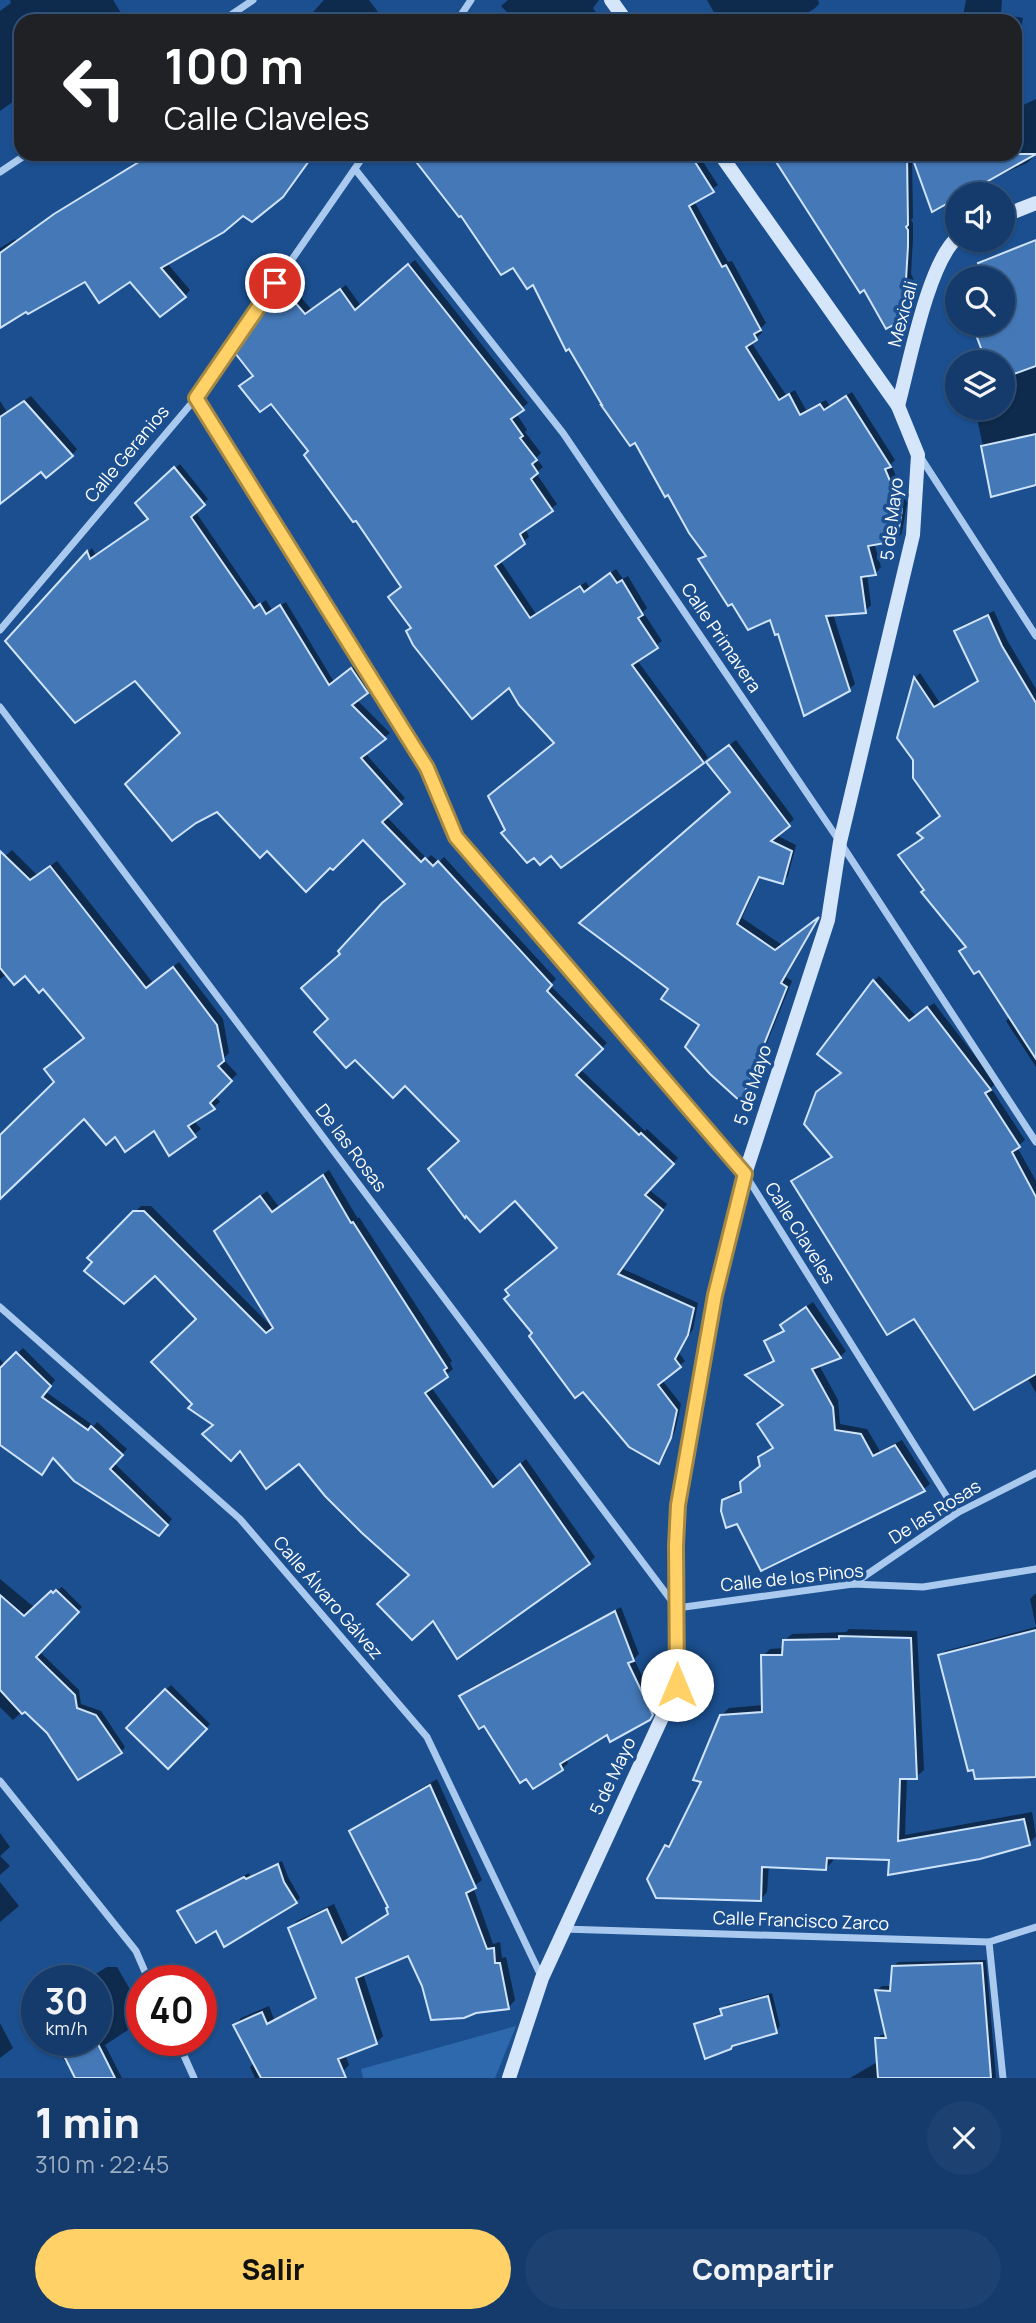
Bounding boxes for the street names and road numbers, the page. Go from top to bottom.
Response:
street label: Mexicali [882,278,922,349]
street label: Calle Geranios [79,400,174,507]
street label: 5 de Mayo [874,476,908,562]
street label: Calle Primavera [676,578,767,697]
street label: 5 de Mayo [728,1041,776,1128]
street label: De las Rosas [311,1099,393,1196]
street label: Calle Claveles [760,1177,842,1288]
street label: De las Rosas [884,1473,985,1549]
street label: Calle Álvaro Gálvez [269,1531,389,1664]
street label: Calle de los Pinos [719,1558,865,1596]
street label: 5 de Mayo [584,1733,641,1818]
street label: Calle Francisco Zarco [713,1905,890,1935]

